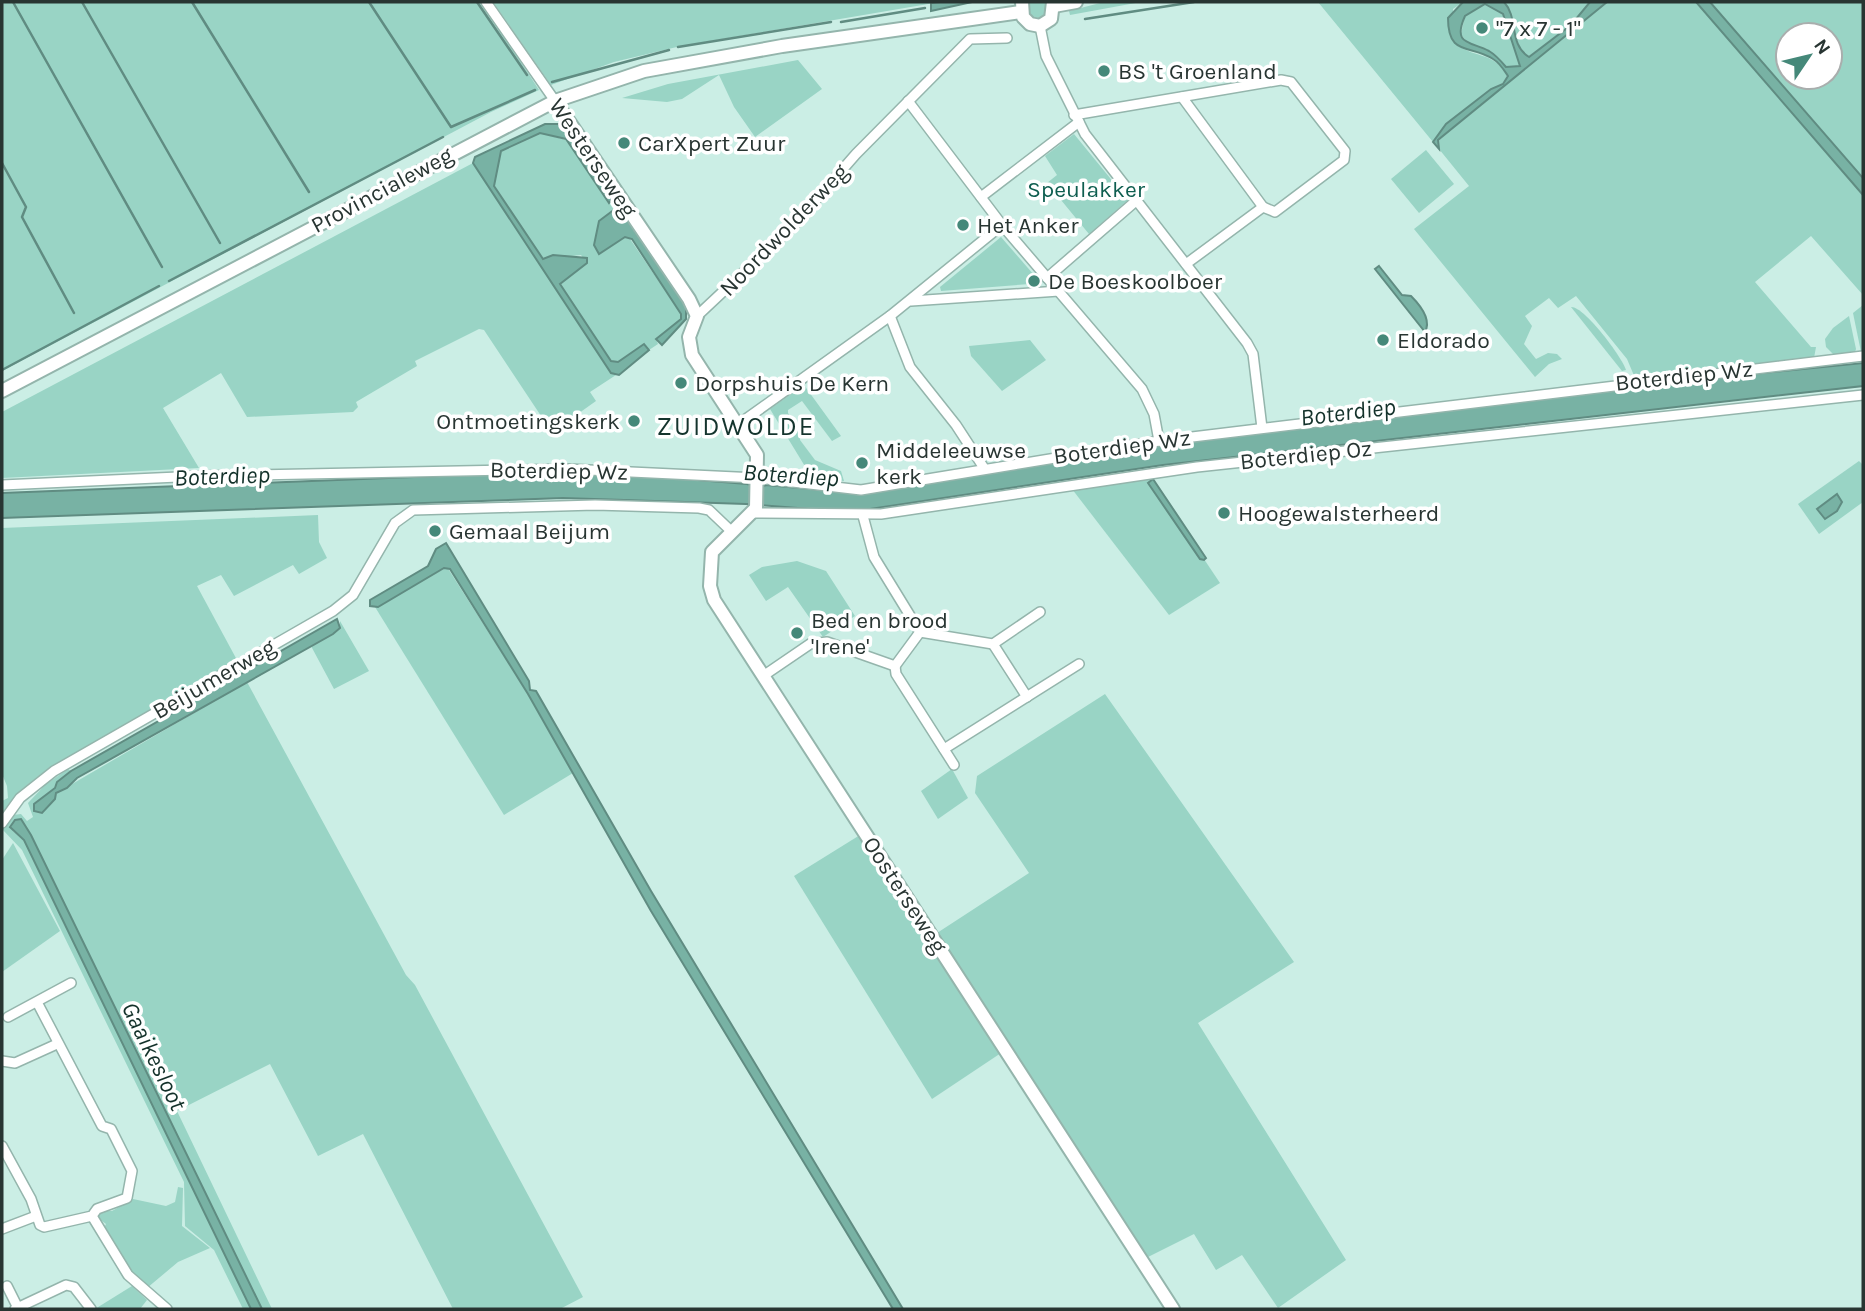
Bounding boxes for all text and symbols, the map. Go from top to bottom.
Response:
place label: "7 x 7 - 1" [1496,15,1581,42]
marker: "7 x 7 - 1" [1474,20,1490,36]
north arrow [1774,21,1844,91]
text: N [1809,35,1835,59]
place label: BS 't Groenland [1118,58,1277,85]
marker: BS 't Groenland [1096,63,1112,79]
street label: Westerseweg [543,93,643,223]
place label: CarXpert Zuur [638,130,786,157]
marker: CarXpert Zuur [616,135,632,151]
street label: Provincialeweg [306,141,458,239]
street label: Noordwolderweg [714,158,854,302]
park label: Speulakker [1027,176,1146,203]
place label: Het Anker [977,212,1079,239]
marker: Het Anker [955,217,971,233]
place label: De Boeskoolboer [1048,268,1223,295]
marker: De Boeskoolboer [1026,273,1042,289]
place label: Eldorado [1397,327,1490,354]
marker: Eldorado [1375,332,1391,348]
street label: Boterdiep Wz [1614,355,1754,397]
place label: Dorpshuis De Kern [695,370,889,397]
marker: Dorpshuis De Kern [673,375,689,391]
water label: Boterdiep [1299,392,1397,432]
place label: Ontmoetingskerk [436,408,620,435]
district label: ZUIDWOLDE [657,411,815,442]
marker: Ontmoetingskerk [626,413,642,429]
street label: Boterdiep Wz [1052,424,1192,470]
street label: Boterdiep Oz [1239,435,1373,475]
place label: Middeleeuwse kerk [876,437,1026,490]
marker: Middeleeuwse kerk [854,455,870,471]
street label: Boterdiep Wz [490,456,628,486]
water label: Boterdiep [742,458,840,492]
water label: Boterdiep [174,460,271,492]
place label: Hoogewalsterheerd [1238,500,1439,527]
marker: Hoogewalsterheerd [1216,505,1232,521]
place label: Gemaal Beijum [449,518,610,545]
marker: Gemaal Beijum [427,523,443,539]
place label: Bed en brood 'Irene' [811,607,948,660]
marker: Bed en brood 'Irene' [789,625,805,641]
street label: Beijumerweg [148,633,280,725]
street label: Oosterseweg [857,832,953,958]
water label: Gaaikesloot [116,997,193,1115]

